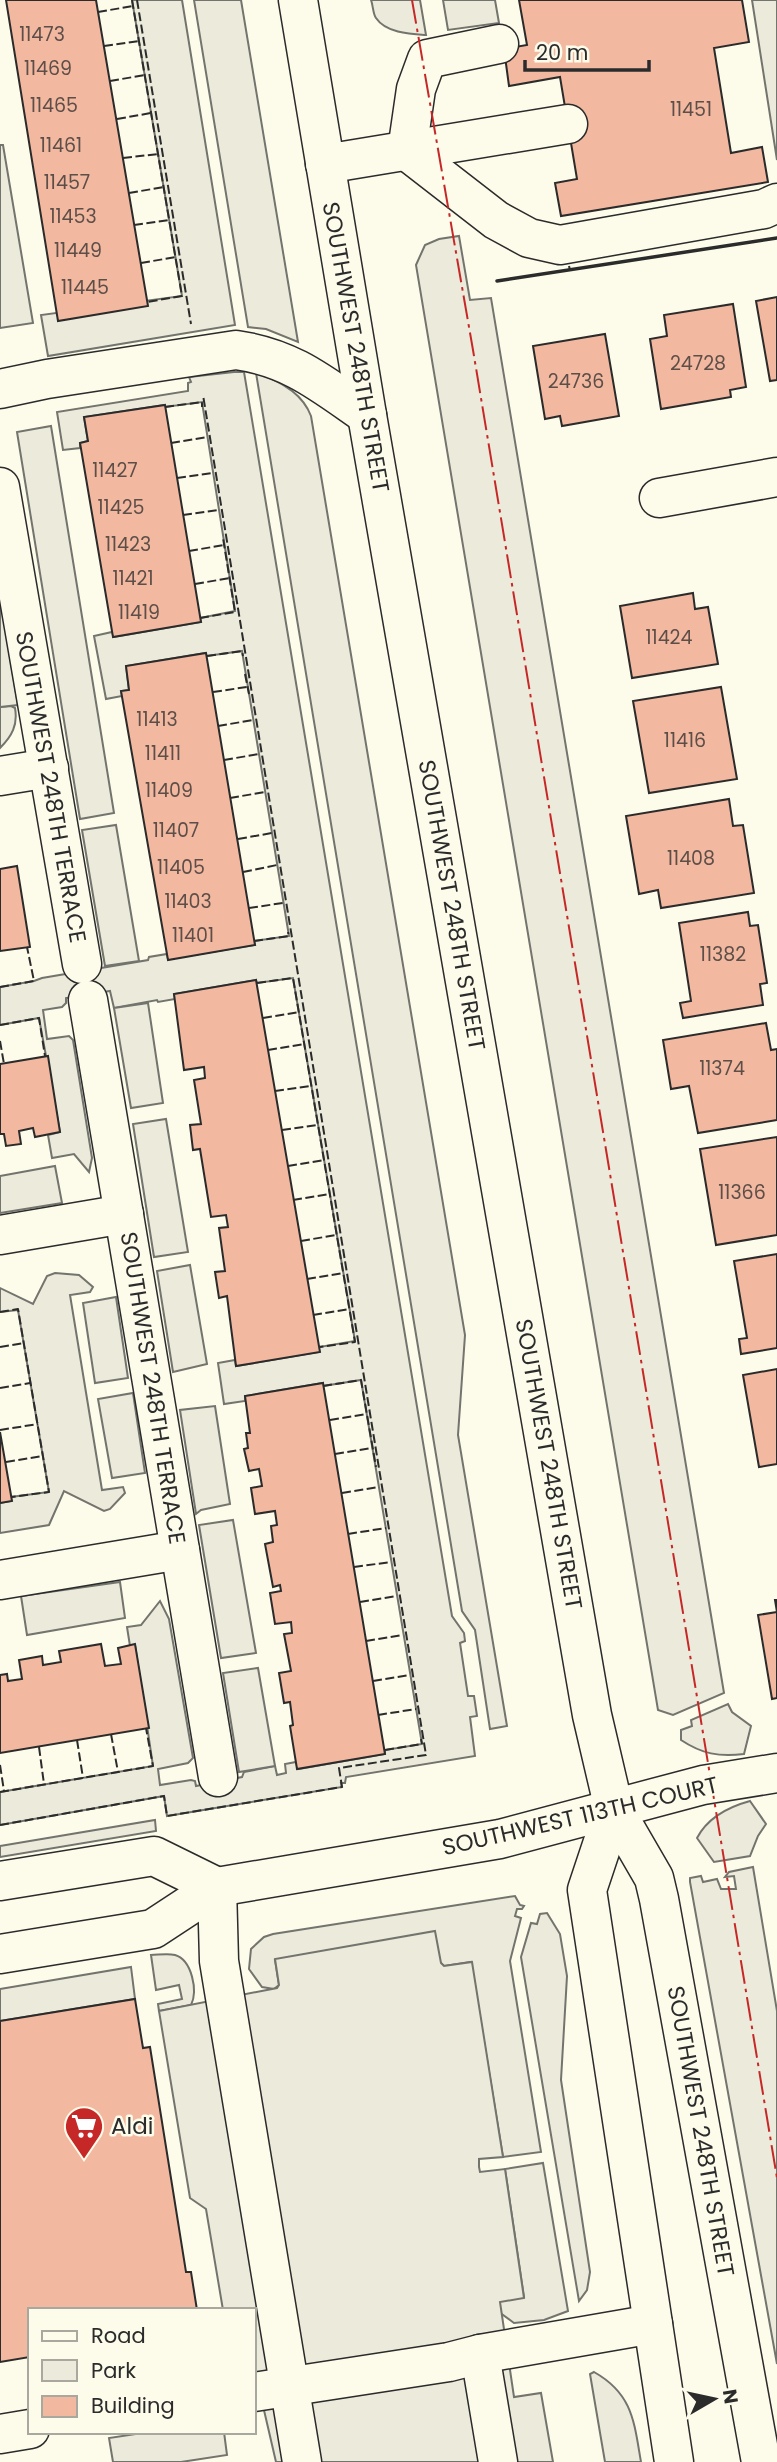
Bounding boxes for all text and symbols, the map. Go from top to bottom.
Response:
house number: 11473 [19,21,65,48]
scale bar [525,28,649,72]
text: 20 m [536,38,589,67]
house number: 11469 [24,55,72,82]
house number: 11465 [30,92,78,119]
house number: 11451 [670,96,712,123]
house number: 11461 [40,132,82,159]
house number: 11457 [44,169,90,196]
street label: SOUTHWEST 248TH STREET [315,199,397,495]
house number: 11453 [49,203,97,230]
house number: 11449 [54,237,102,264]
house number: 11445 [61,274,109,301]
house number: 24728 [670,350,726,377]
house number: 24736 [548,368,604,395]
house number: 11427 [92,457,138,484]
house number: 11425 [98,494,144,521]
house number: 11423 [105,531,151,558]
house number: 11421 [112,565,154,592]
house number: 11419 [118,599,160,626]
house number: 11424 [646,624,693,651]
street label: SOUTHWEST 248TH TERRACE [8,629,94,945]
house number: 11413 [136,706,178,733]
house number: 11416 [664,727,706,754]
house number: 11411 [145,740,181,767]
street label: SOUTHWEST 248TH STREET [411,757,493,1053]
house number: 11409 [145,777,193,804]
house number: 11407 [153,817,199,844]
house number: 11408 [667,845,715,872]
house number: 11405 [157,854,205,881]
house number: 11403 [164,888,212,915]
house number: 11401 [172,922,214,949]
house number: 11382 [700,941,746,968]
house number: 11374 [699,1055,745,1082]
house number: 11366 [718,1179,766,1206]
street label: SOUTHWEST 248TH TERRACE [112,1230,194,1546]
street label: SOUTHWEST 248TH STREET [508,1316,590,1612]
street label: SOUTHWEST 113TH COURT [439,1769,721,1863]
street label: SOUTHWEST 248TH STREET [660,1983,742,2279]
supermarket icon: Aldi [63,2105,105,2160]
place label: Aldi [111,2110,153,2142]
legend [28,2308,256,2434]
text: Road [91,2321,146,2350]
text: Park [91,2356,136,2385]
north arrow [679,2364,749,2434]
text: N [716,2387,745,2406]
text: Building [91,2391,175,2420]

